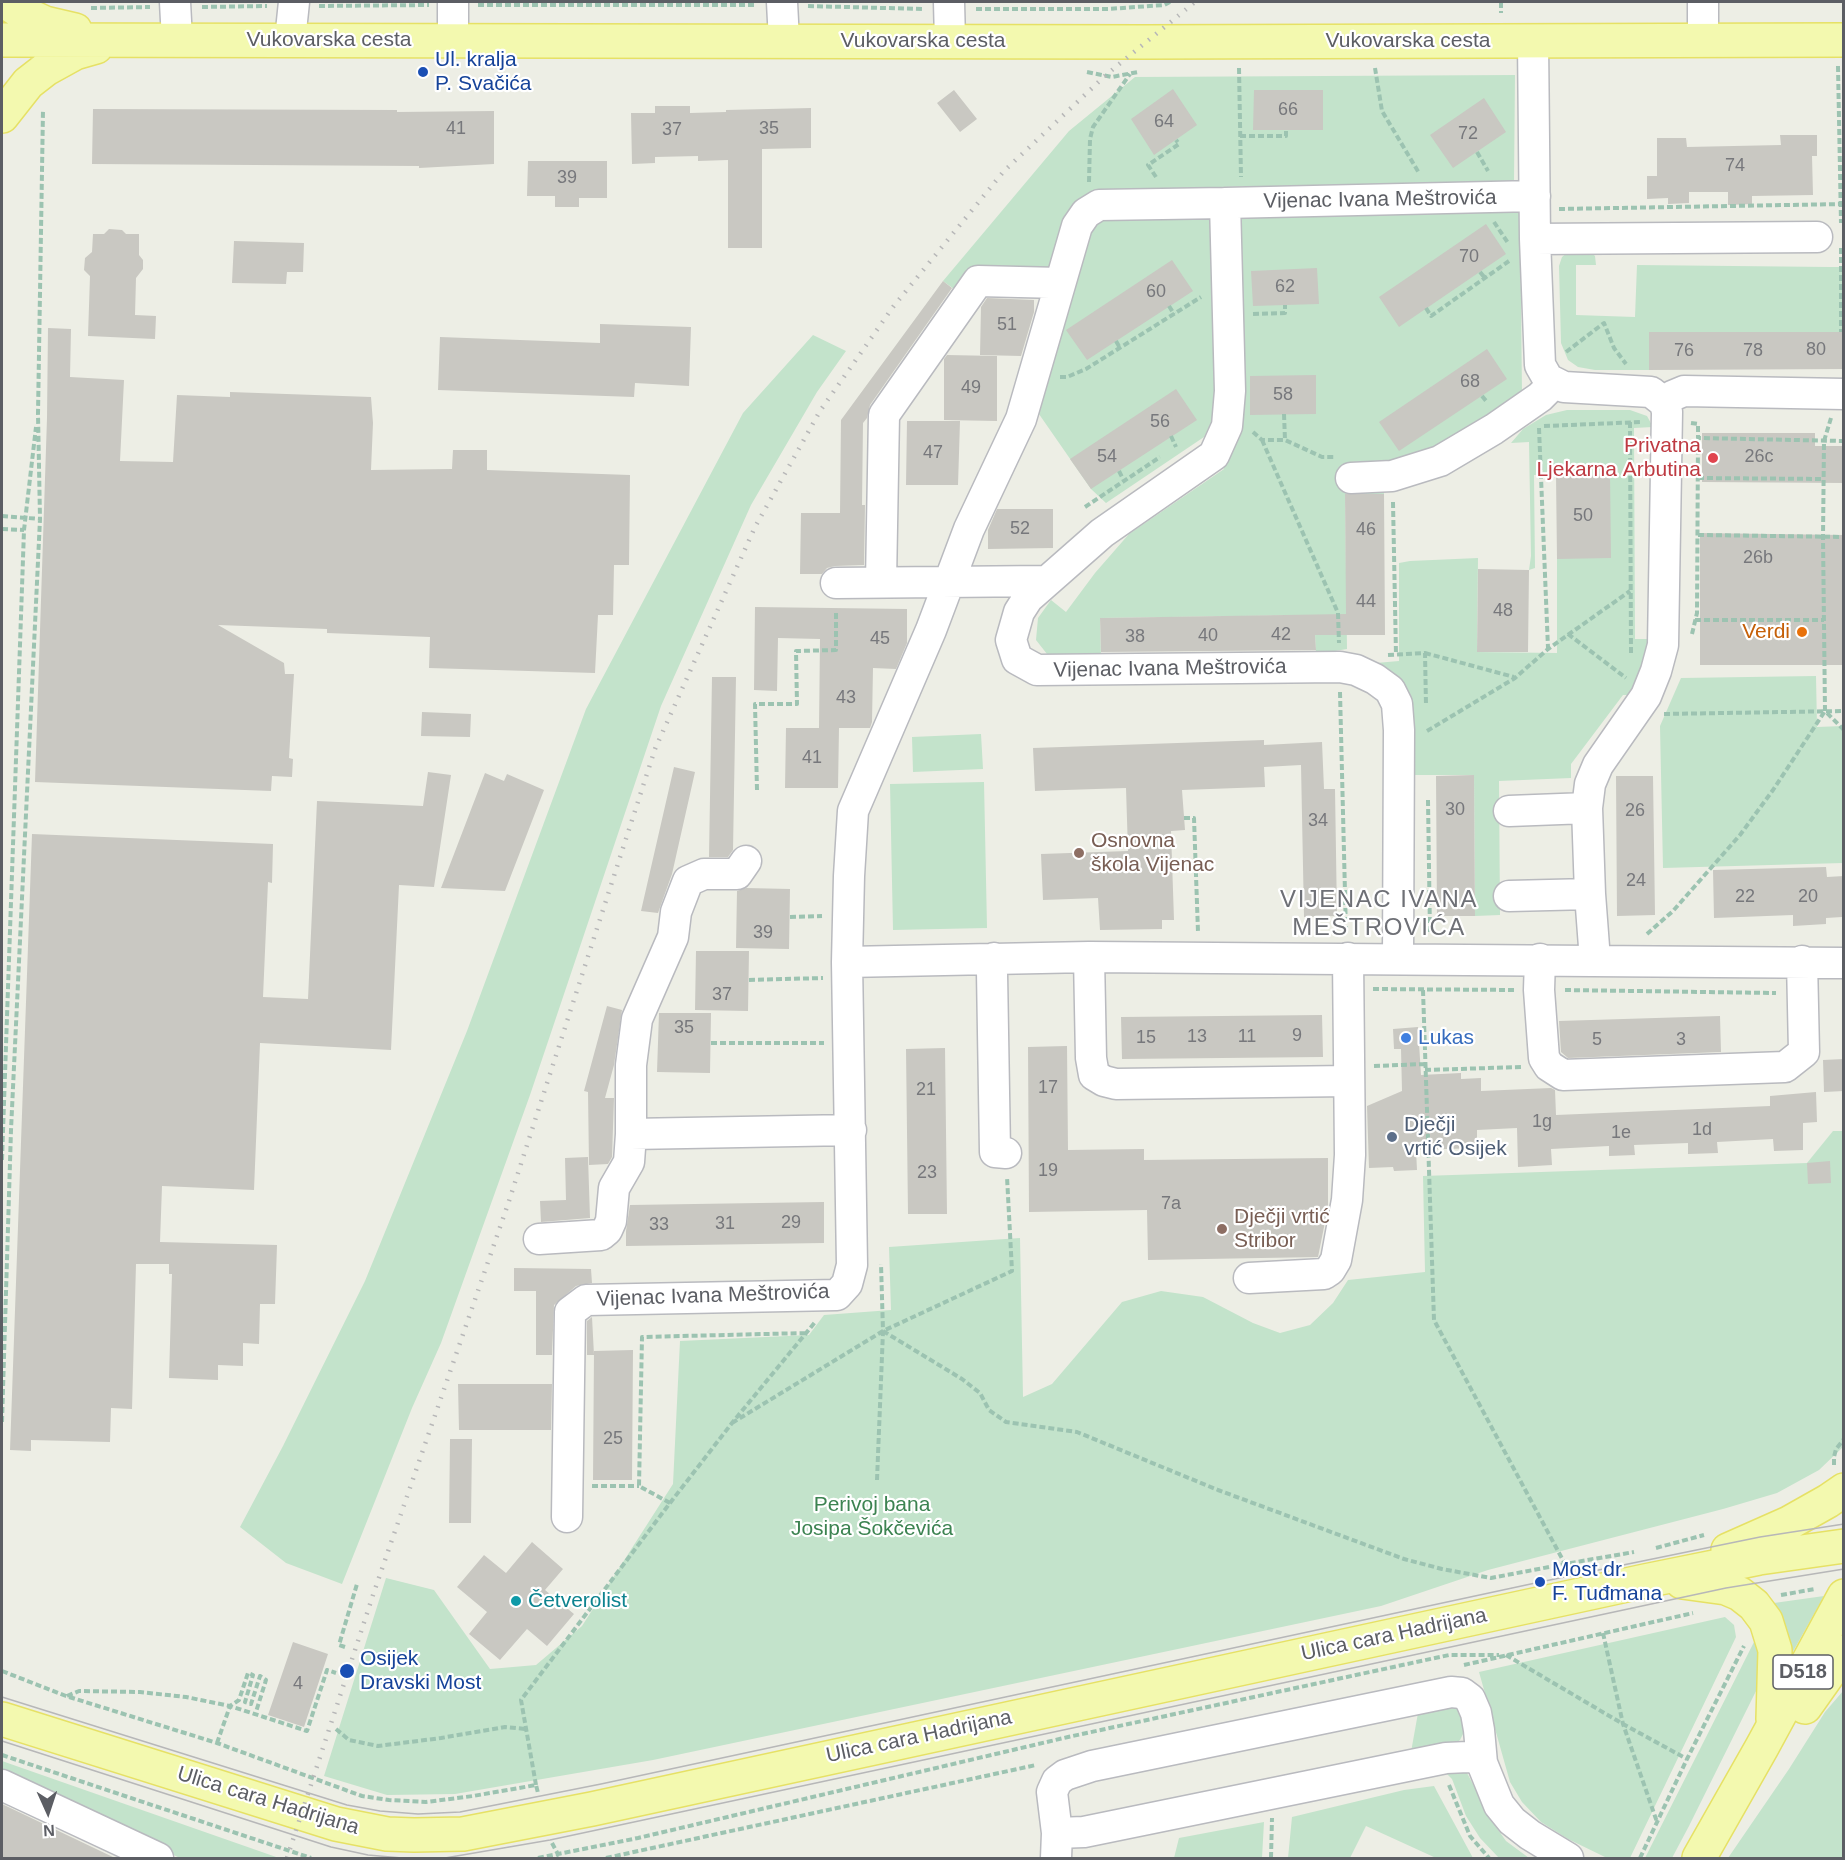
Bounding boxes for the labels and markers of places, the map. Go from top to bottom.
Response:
place label: Ul. kralja P. Svačića [435,47,531,97]
marker: Ul. kralja P. Svačića [416,65,430,79]
place label: Privatna Ljekarna Arbutina [1536,433,1701,483]
marker: Privatna Ljekarna Arbutina [1706,451,1720,465]
place label: Verdi [1742,619,1790,645]
marker: Verdi [1795,625,1809,639]
place label: Osnovna škola Vijenac [1091,828,1214,878]
marker: Osnovna škola Vijenac [1072,846,1086,860]
place label: Lukas [1418,1025,1474,1051]
marker: Lukas [1399,1031,1413,1045]
place label: Dječji vrtić Osijek [1404,1112,1507,1162]
marker: Dječji vrtić Osijek [1385,1130,1399,1144]
place label: Dječji vrtić Stribor [1234,1204,1330,1254]
marker: Dječji vrtić Stribor [1215,1222,1229,1236]
place label: Most dr. F. Tuđmana [1552,1557,1662,1607]
marker: Most dr. F. Tuđmana [1533,1575,1547,1589]
place label: Četverolist [528,1588,627,1614]
marker: Četverolist [509,1594,523,1608]
place label: Osijek Dravski Most [360,1646,481,1696]
marker: Osijek Dravski Most [338,1662,356,1680]

